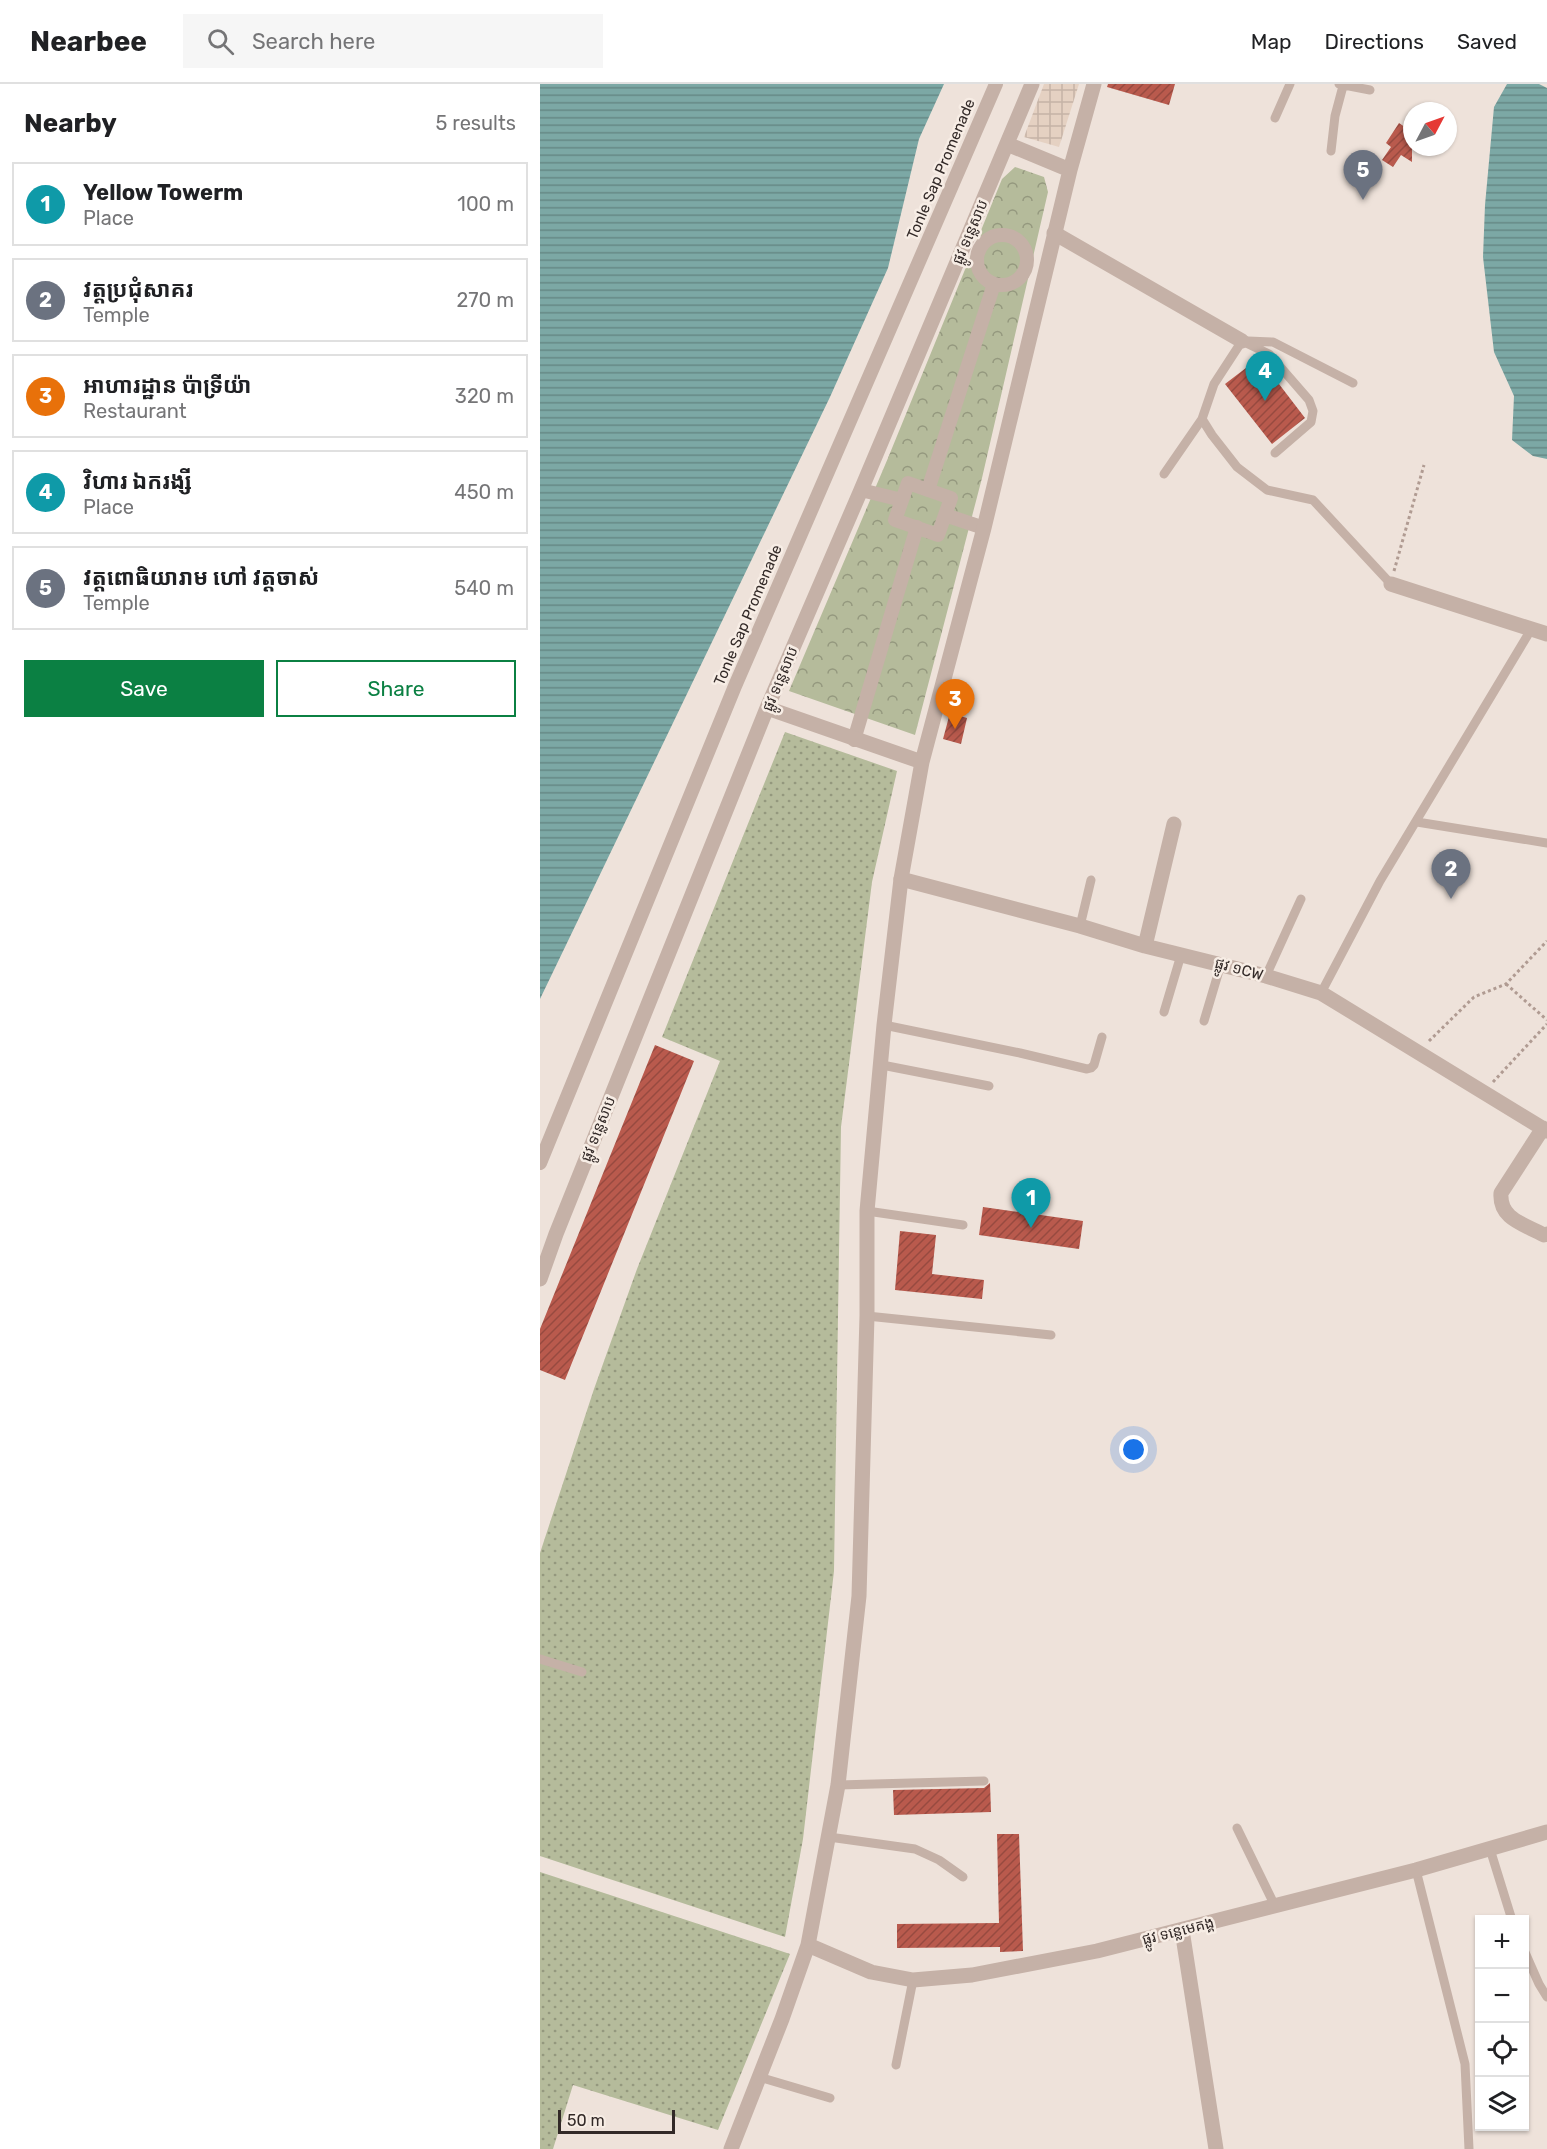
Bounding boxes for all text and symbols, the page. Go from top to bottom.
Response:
search box [183,14,603,68]
text: Nearbee [30,25,147,58]
icon: search [204,25,237,58]
text: Search here [252,28,375,55]
text: Map [1251,29,1292,54]
text: Directions [1325,29,1424,54]
text: Saved [1457,29,1517,54]
street label: Tonle Sap Promenade [903,96,979,242]
north arrow [1403,102,1457,156]
text: Nearby [24,108,117,139]
text: 5 results [435,111,516,135]
pin: 5 [1344,150,1382,200]
text: Yellow Towerm [83,179,243,206]
text: 1 [41,192,50,216]
text: 100 m [457,192,514,216]
street label: ផ្លូវ ទន្លេសាប [948,197,996,269]
text: Place [83,206,134,230]
text: វត្តប្រជុំសាគរ [83,276,194,303]
text: 2 [39,288,52,312]
text: 270 m [457,288,514,312]
text: Temple [83,303,150,327]
pin: 4 [1246,352,1284,401]
text: អាហារដ្ឋាន ប៉ាទ្រីយ៉ា [83,372,251,399]
text: 3 [39,384,52,408]
text: 320 m [455,384,514,408]
text: Restaurant [83,399,187,423]
text: វិហារ ឯករង្សី [83,468,192,495]
text: 4 [39,480,52,504]
text: 450 m [454,480,514,504]
text: Place [83,495,134,519]
street label: Tonle Sap Promenade [710,542,786,688]
text: វត្តពោធិយារាម ហៅ វត្តចាស់ [83,564,319,591]
text: 5 [39,576,52,600]
text: 540 m [454,576,514,600]
text: Temple [83,591,150,615]
street label: ផ្លូវ ទន្លេសាប [758,644,806,716]
button: Save [24,660,264,717]
button: Share [276,660,516,717]
pin: 3 [936,680,974,729]
pin: 2 [1432,850,1470,899]
street label: ផ្លូវ ១CW [1212,954,1265,988]
street label: ផ្លូវ ទន្លេសាប [577,1094,623,1166]
pin: 1 [1012,1178,1050,1228]
your location [1119,1435,1148,1464]
street label: ផ្លូវ ទន្លេមេគង្គ [1140,1913,1217,1953]
map controls [1475,1915,1529,2131]
button: + [1475,1915,1529,1969]
button: − [1475,1969,1529,2023]
button: locate [1475,2023,1529,2077]
button: layers [1475,2077,1529,2131]
scale bar [558,2107,675,2134]
text: 50 m [567,2111,605,2130]

